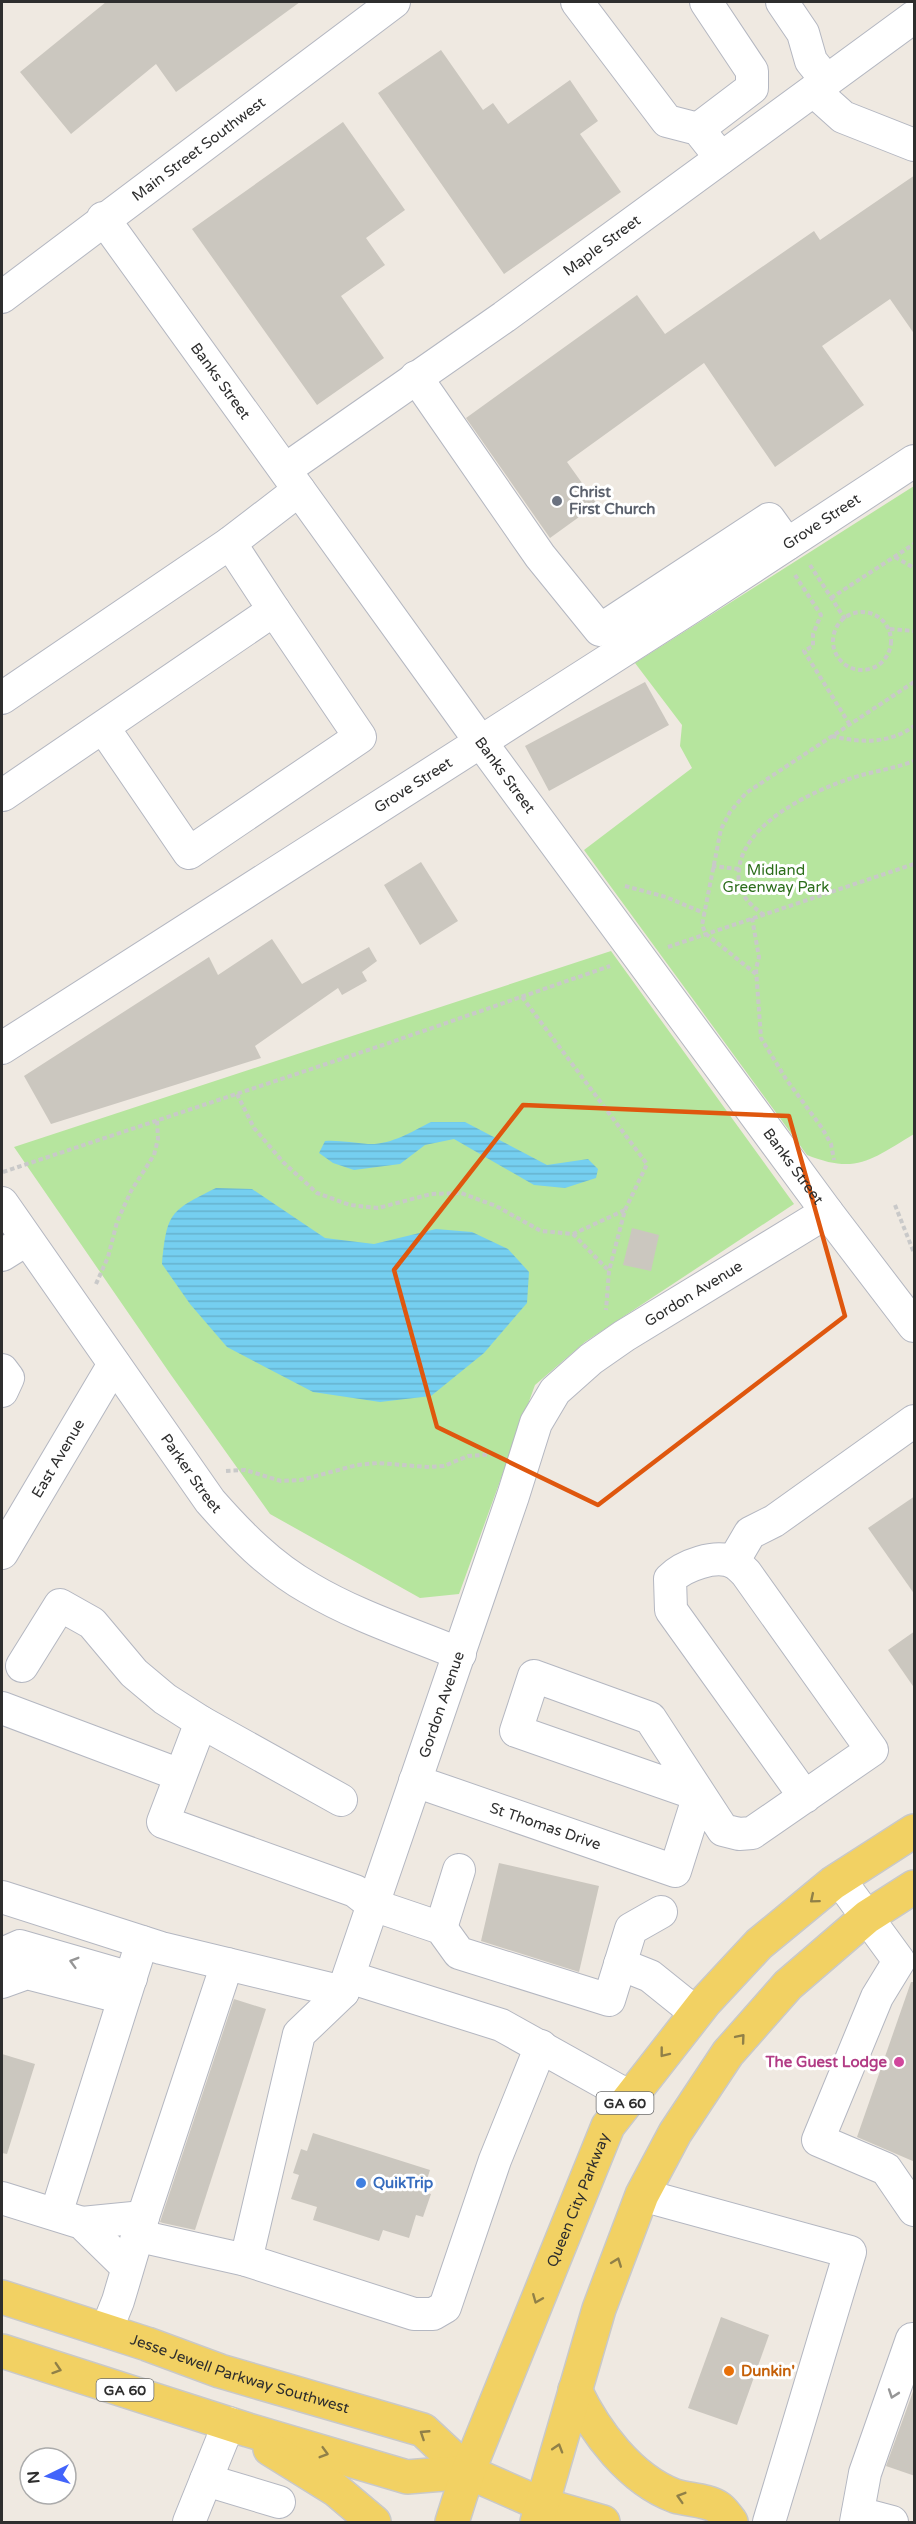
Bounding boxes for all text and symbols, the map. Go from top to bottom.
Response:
street label: Main Street Southwest [128,93,269,205]
street label: Maple Street [560,211,644,280]
street label: Banks Street [187,339,254,423]
place label: Christ First Church [569,483,656,518]
street label: Grove Street [779,490,864,554]
marker: Christ First Church [550,494,564,508]
street label: Banks Street [471,733,539,817]
street label: Grove Street [371,753,456,817]
park label: Midland Greenway Park [723,861,829,896]
street label: Banks Street [759,1125,827,1208]
street label: Gordon Avenue [641,1257,746,1330]
street label: East Avenue [28,1416,88,1501]
street label: Parker Street [157,1430,226,1517]
street label: Gordon Avenue [415,1649,468,1760]
street label: St Thomas Drive [488,1799,603,1854]
one-way arrow [810,1891,821,1902]
one-way arrow [70,1957,80,1969]
one-way arrow [734,2034,745,2045]
one-way arrow [661,2046,672,2057]
place label: The Guest Lodge [764,2053,887,2072]
marker: The Guest Lodge [892,2055,906,2069]
road number: GA 60 [596,2092,654,2114]
street label: Queen City Parkway [543,2130,613,2270]
place label: QuikTrip [373,2174,434,2193]
marker: QuikTrip [354,2176,368,2190]
one-way arrow [610,2258,622,2269]
one-way arrow [532,2293,545,2304]
street label: Jesse Jewell Parkway Southwest [128,2330,352,2417]
one-way arrow [51,2361,62,2374]
place label: Dunkin' [741,2362,795,2380]
marker: Dunkin' [722,2364,736,2378]
road number: GA 60 [96,2379,154,2401]
one-way arrow [887,2388,900,2399]
one-way arrow [419,2430,430,2441]
one-way arrow [551,2443,563,2454]
north arrow [18,2446,78,2506]
one-way arrow [318,2446,329,2458]
text: N [24,2470,45,2484]
one-way arrow [676,2492,687,2504]

